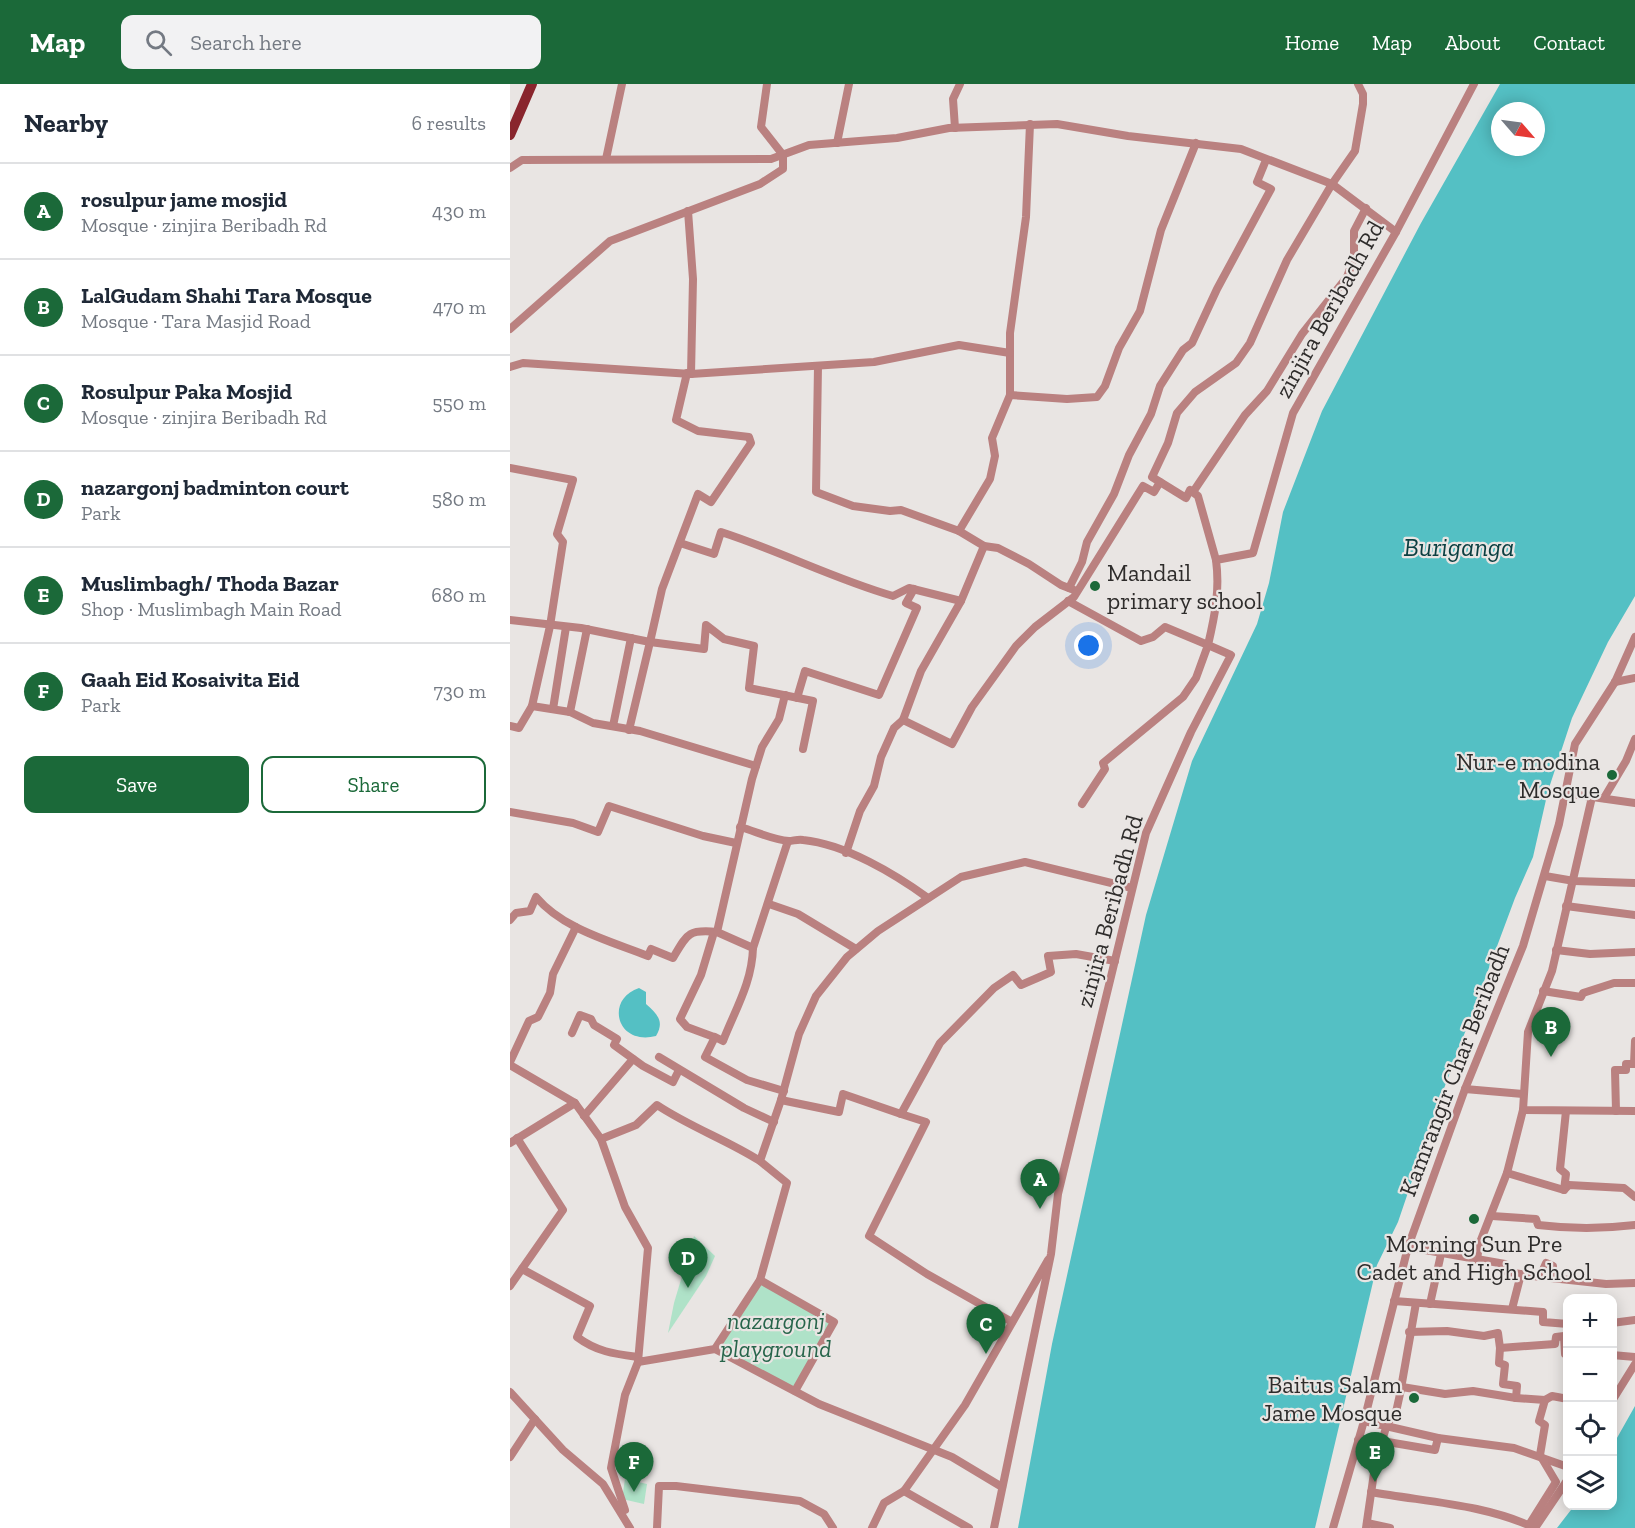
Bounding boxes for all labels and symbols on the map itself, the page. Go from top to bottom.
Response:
north arrow [1491,102,1545,156]
street label: zinjira Beribadh Rd [1268,215,1390,403]
water label: Buriganga [1404,531,1514,563]
place label: Mandail primary school [1107,558,1263,615]
marker: Mandail primary school [1088,579,1102,593]
your location [1074,631,1103,660]
place label: Nur-e modina Mosque [1456,747,1600,804]
marker: Nur-e modina Mosque [1605,768,1619,782]
street label: zinjira Beribadh Rd [1069,812,1149,1010]
street label: Kamrangir Char Beribadh [1393,939,1516,1200]
pin: B [1532,1008,1570,1057]
pin: A [1020,1160,1060,1209]
marker: Morning Sun Pre Cadet and High School [1467,1212,1481,1226]
place label: Morning Sun Pre Cadet and High School [1357,1229,1591,1286]
pin: D [668,1238,708,1288]
pin: C [966,1304,1006,1354]
park label: nazargonj playground [720,1306,831,1363]
place label: Baitus Salam Jame Mosque [1262,1370,1402,1427]
marker: Baitus Salam Jame Mosque [1407,1391,1421,1405]
pin: E [1356,1432,1394,1482]
pin: F [614,1442,654,1492]

